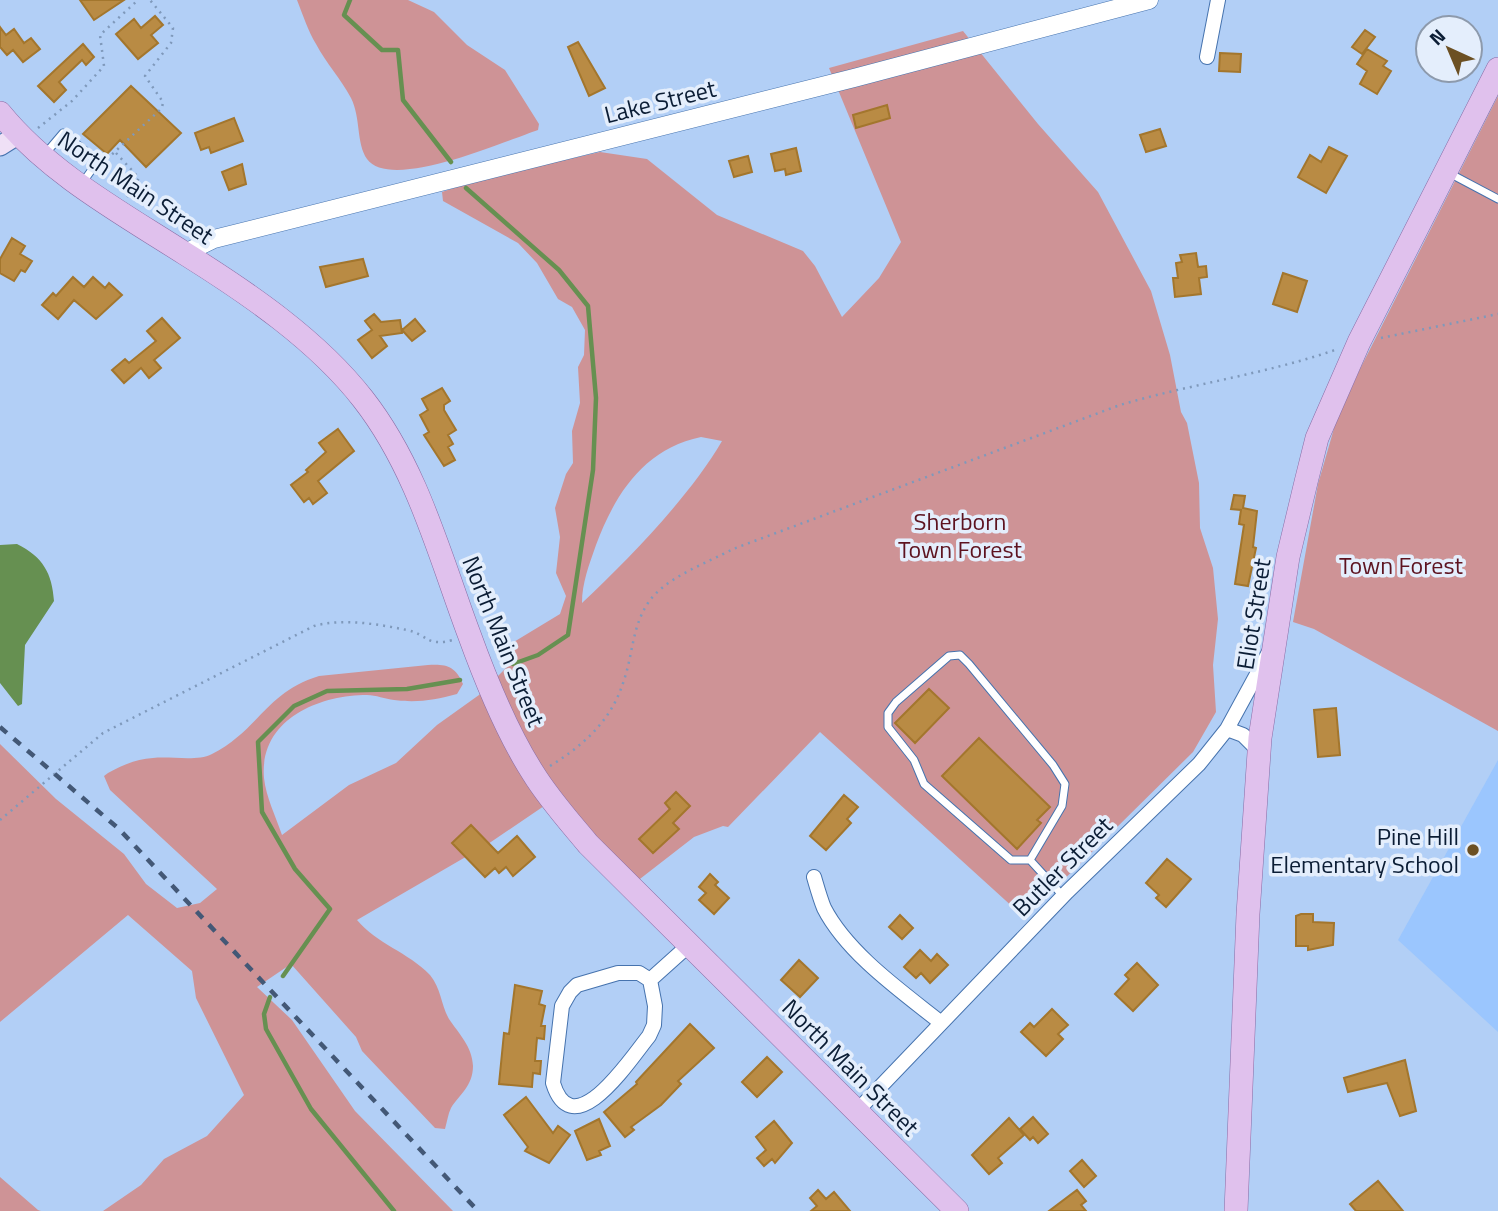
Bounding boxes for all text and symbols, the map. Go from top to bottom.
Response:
north arrow [1414,14,1484,84]
text: N [1422,21,1452,51]
street label: Lake Street [600,70,720,132]
street label: North Main Street [51,121,222,253]
park label: Sherborn Town Forest [898,503,1023,567]
park label: Town Forest [1339,547,1464,583]
street label: North Main Street [453,550,555,732]
street label: Eliot Street [1226,555,1280,672]
street label: Butler Street [1004,807,1121,924]
place label: Pine Hill Elementary School [1270,818,1459,882]
marker: Pine Hill Elementary School [1465,842,1481,858]
street label: North Main Street [774,990,928,1144]

